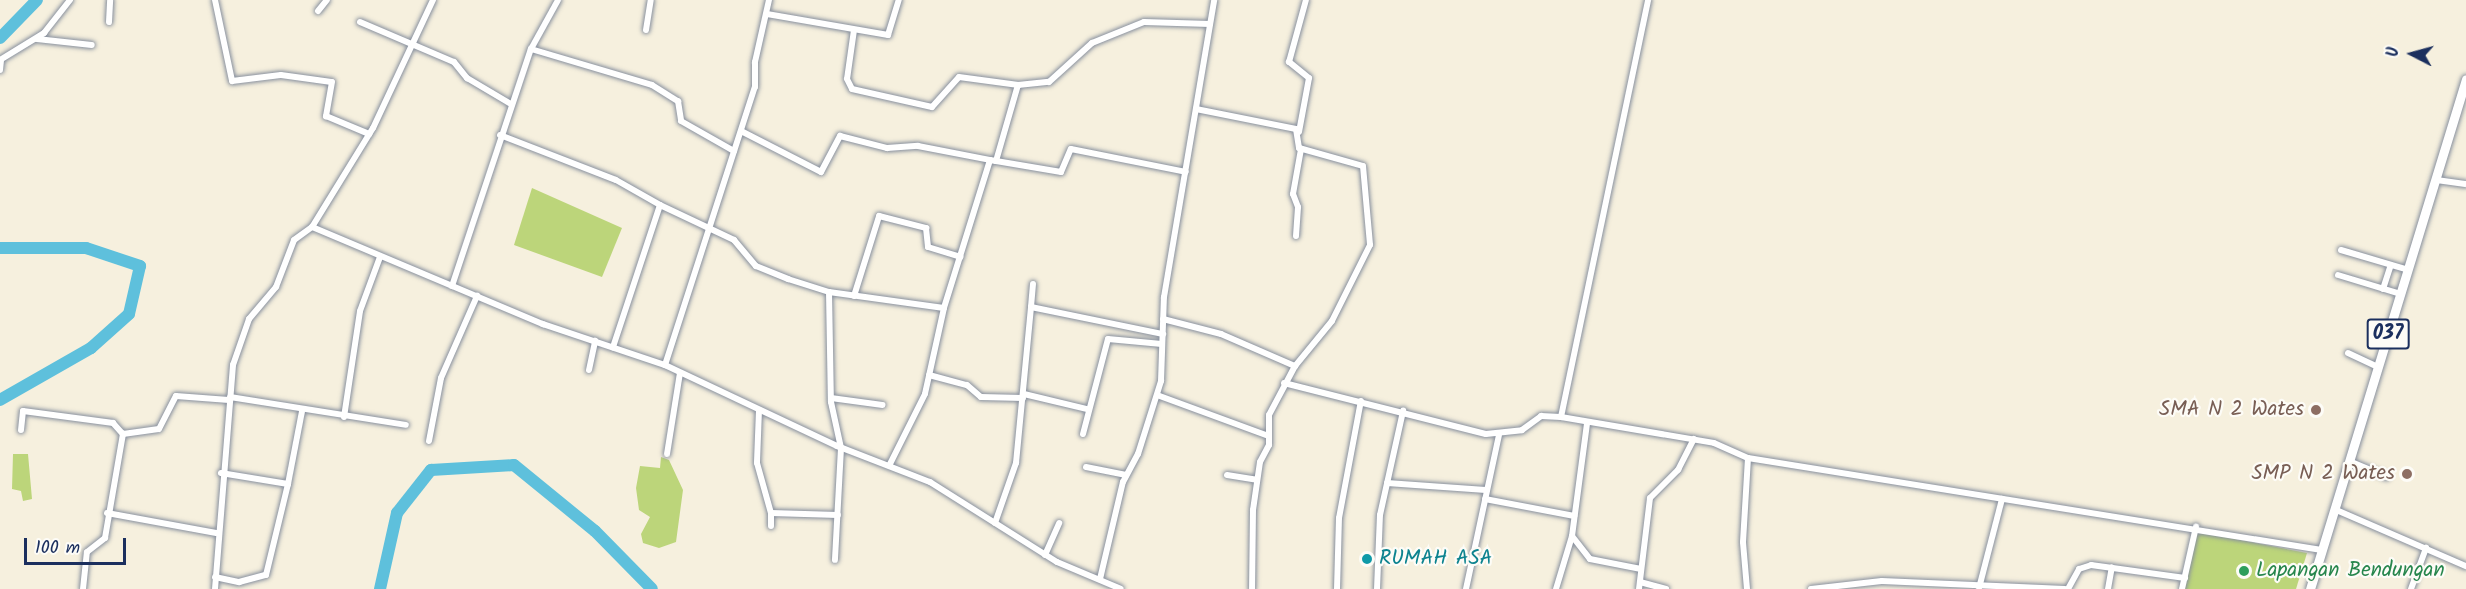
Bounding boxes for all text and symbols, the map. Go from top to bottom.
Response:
north arrow [2382,24,2442,84]
text: U [2381,46,2407,58]
road number: 037 [2366,317,2410,351]
place label: SMA N 2 Wates [2159,397,2304,423]
marker: SMA N 2 Wates [2309,403,2323,417]
place label: SMP N 2 Wates [2251,461,2395,487]
marker: SMP N 2 Wates [2400,467,2414,481]
scale bar [27,526,129,564]
text: 100 m [35,534,80,563]
place label: RUMAH ASA [1379,546,1492,572]
marker: RUMAH ASA [1360,552,1374,566]
place label: Lapangan Bendungan [2256,558,2445,584]
marker: Lapangan Bendungan [2237,564,2251,578]

